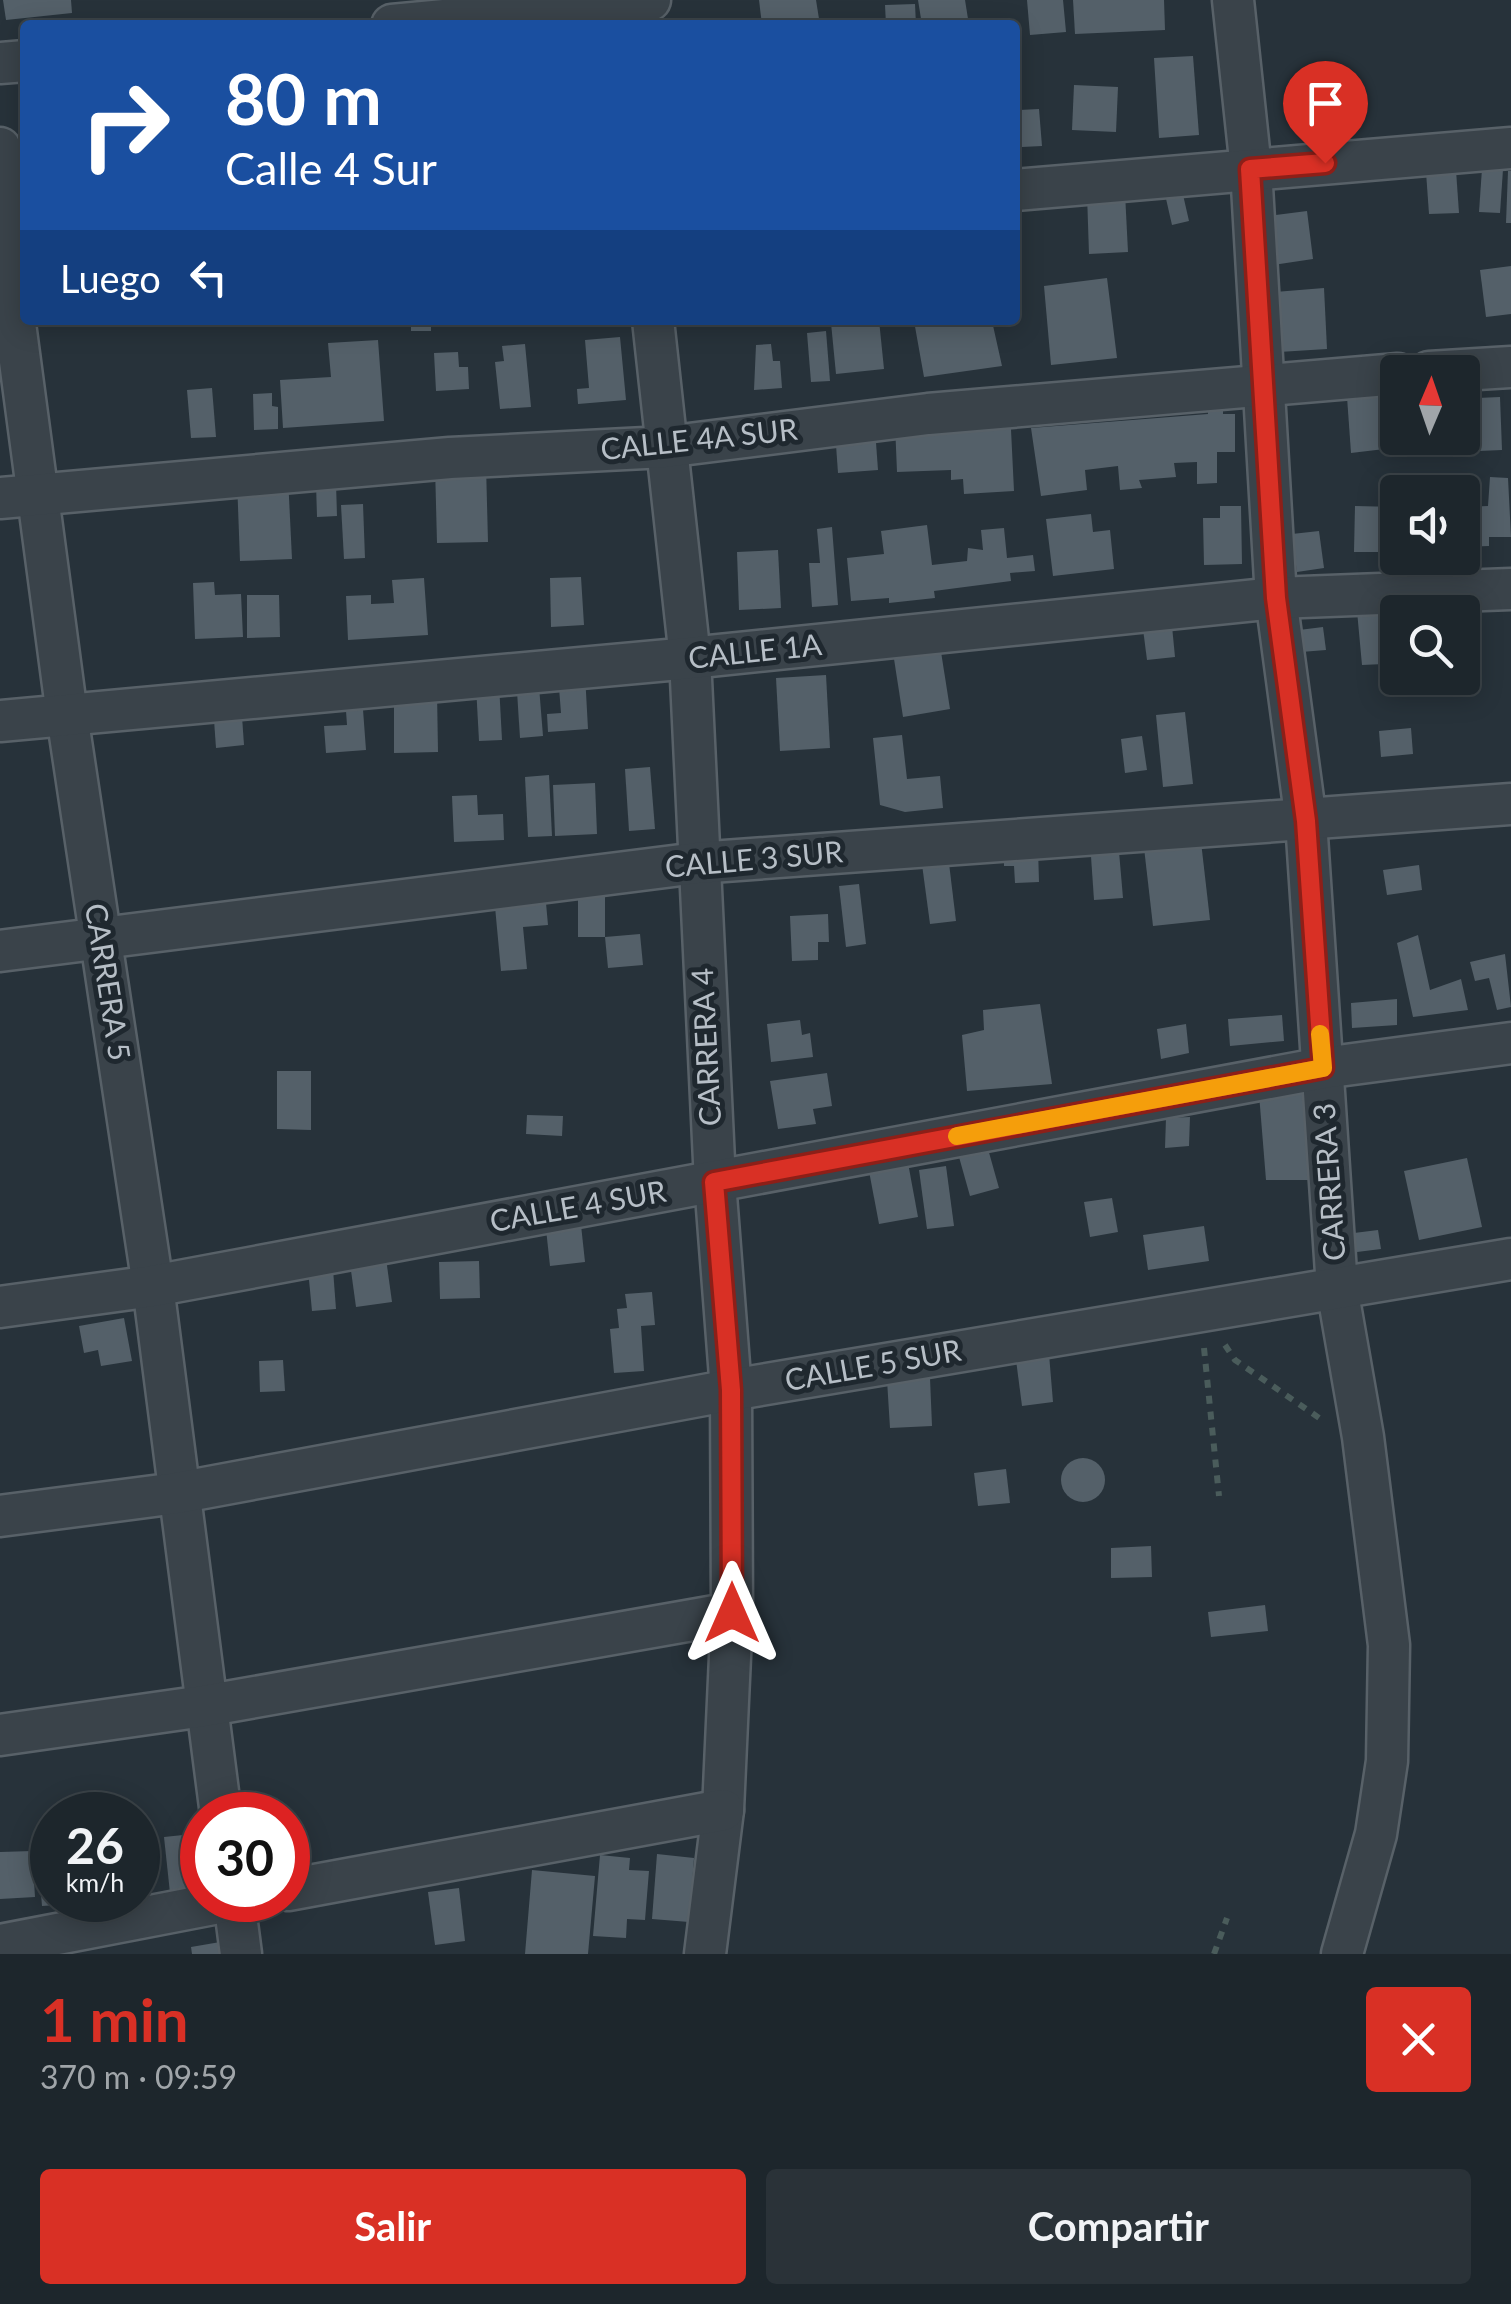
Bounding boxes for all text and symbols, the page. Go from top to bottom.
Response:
text: 80 m [225,56,382,140]
icon: right [60,60,190,190]
pin [1283,61,1368,164]
icon: arrive [1298,76,1353,131]
text: Calle 4 Sur [225,141,437,195]
icon: left [181,250,236,305]
text: Luego [60,255,161,301]
north arrow [1380,355,1480,455]
map controls [1380,355,1480,695]
street label: CALLE 4A SUR [599,410,799,466]
button: sound [1380,475,1480,575]
button: search [1380,595,1480,695]
street label: CALLE 1A [686,625,824,675]
street label: CALLE 3 SUR [663,832,844,884]
street label: CARRERA 5 [79,901,139,1063]
street label: CARRERA 4 [683,967,727,1127]
street label: CARRERA 3 [1305,1102,1351,1262]
street label: CALLE 4 SUR [487,1172,669,1238]
street label: CALLE 5 SUR [782,1331,964,1397]
position arrow [680,1561,784,1665]
speed limit sign: 30 [180,1792,310,1922]
text: 26 [66,1815,124,1875]
text: km/h [66,1867,124,1897]
text: 1 min [40,1983,189,2055]
button: close [1366,1987,1471,2092]
text: 370 m · 09:59 [40,2057,237,2096]
button: Salir [40,2169,746,2284]
button: Compartir [766,2169,1471,2284]

